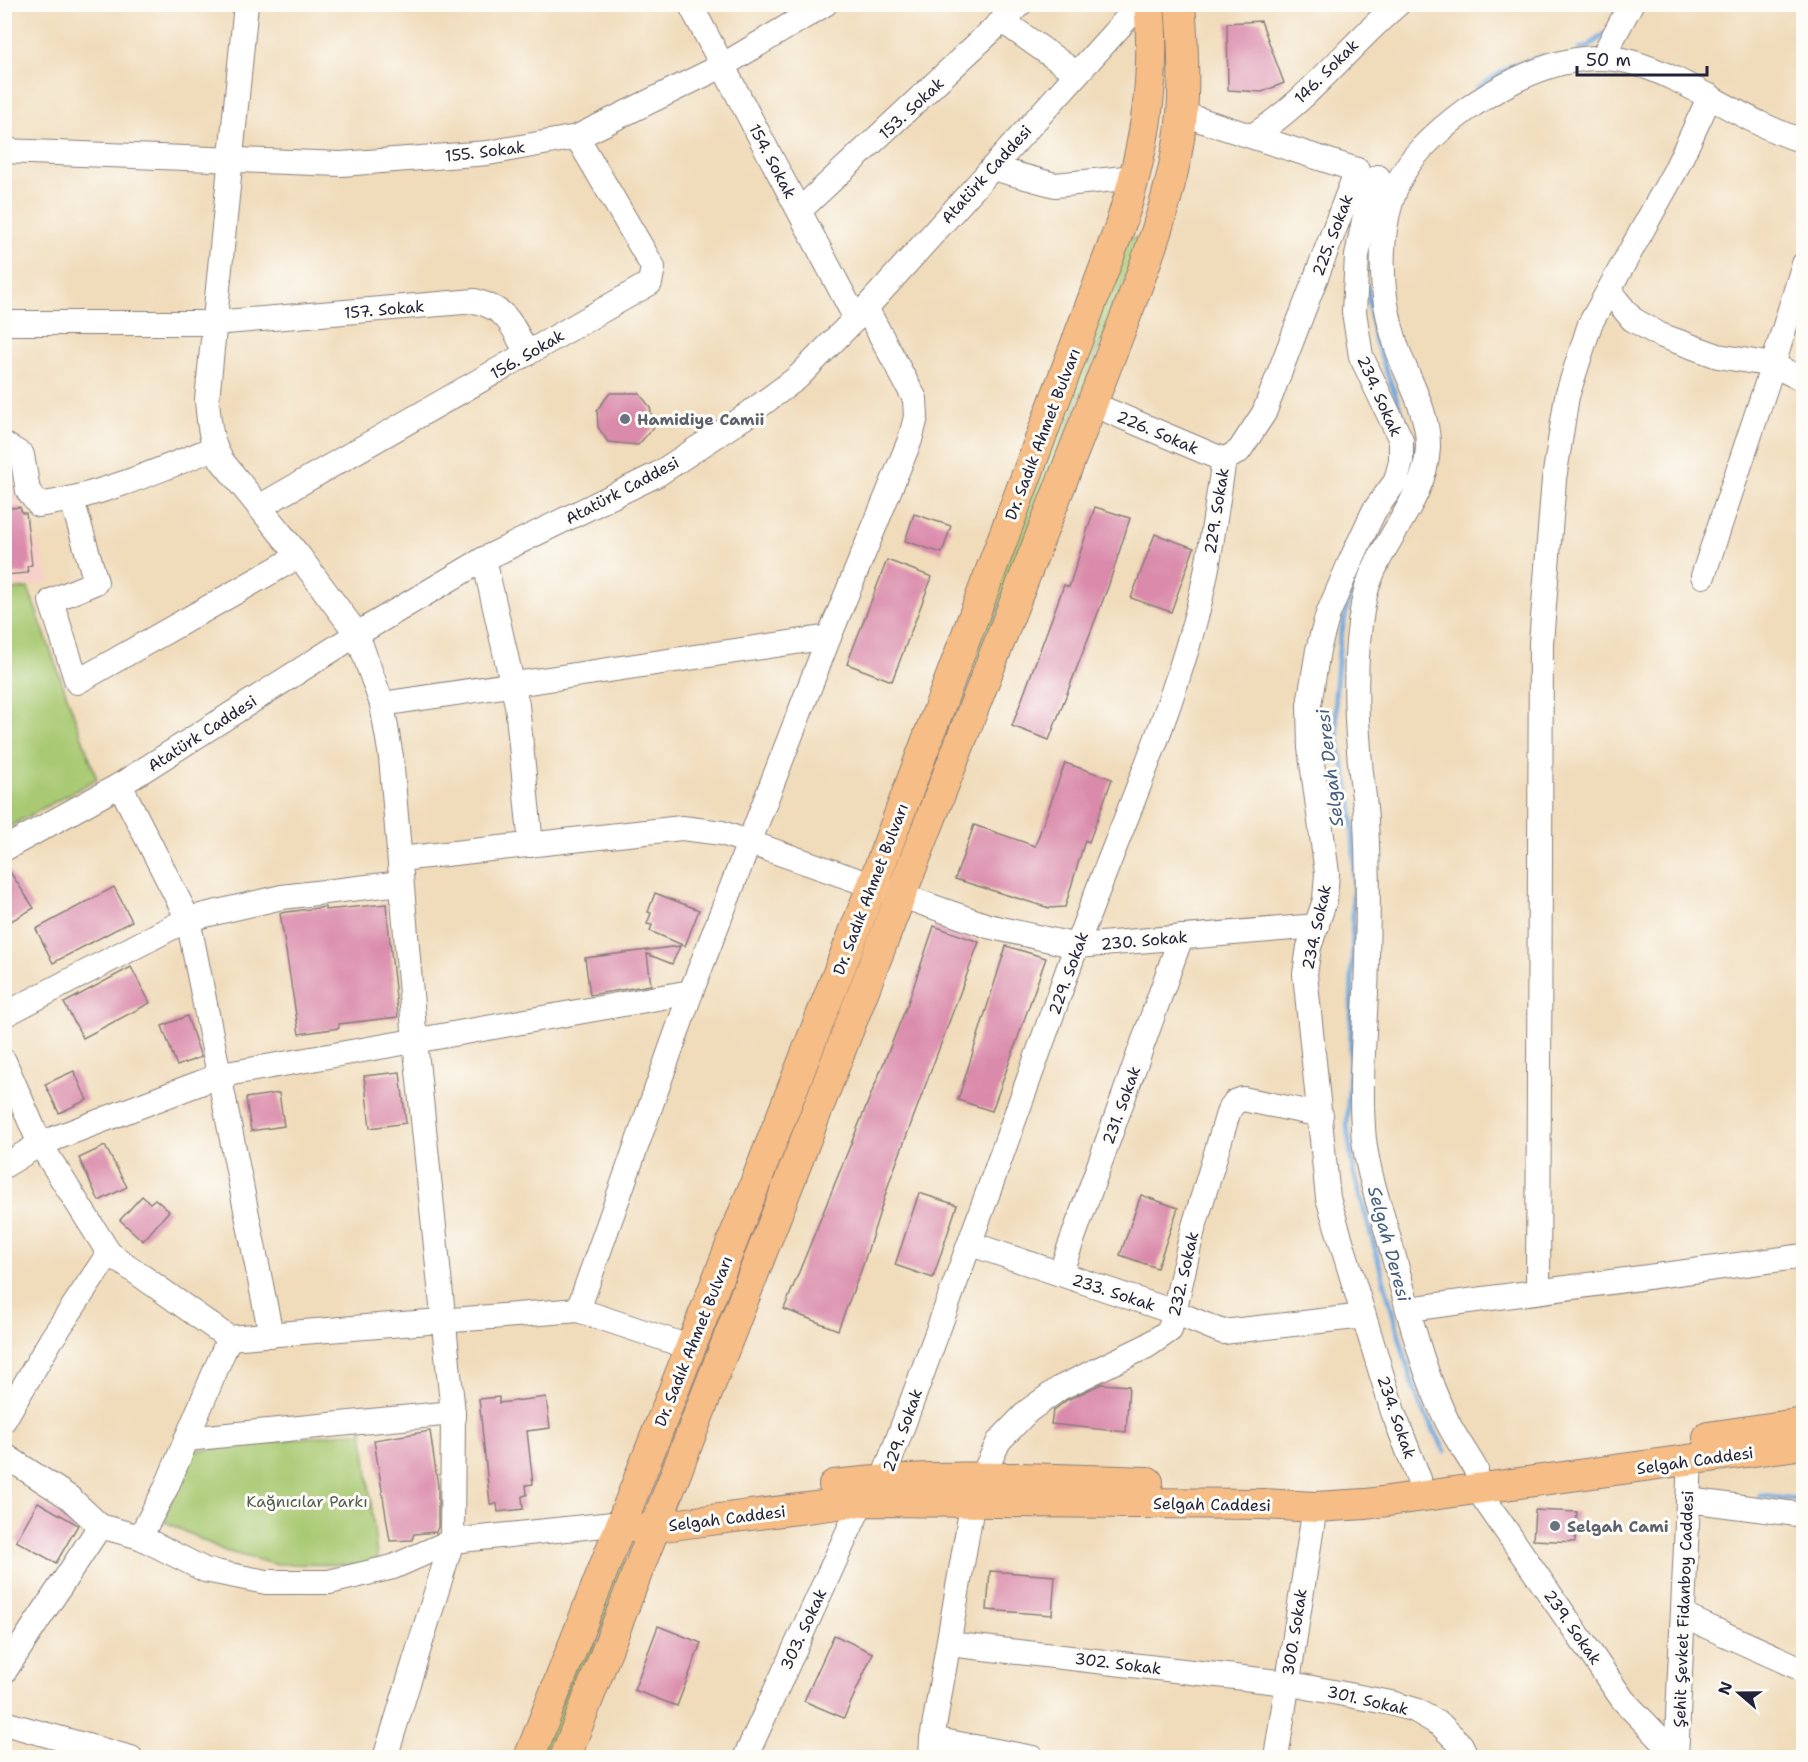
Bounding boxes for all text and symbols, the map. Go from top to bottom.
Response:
street label: 146. Sokak [1290,35,1363,108]
scale bar [1577,39,1708,77]
text: 50 m [1586,48,1631,72]
street label: 153. Sokak [874,73,948,144]
street label: 154. Sokak [744,120,801,202]
street label: Atatürk Caddesi [936,121,1036,228]
street label: 155. Sokak [444,136,526,167]
street label: 225. Sokak [1307,191,1358,279]
street label: 157. Sokak [343,296,425,323]
street label: 156. Sokak [486,325,568,384]
street label: Dr. Sadık Ahmet Bulvarı [1000,345,1085,523]
street label: 234. Sokak [1352,352,1407,440]
street label: 226. Sokak [1114,406,1202,459]
place label: Hamidiye Camii [637,409,765,430]
marker: Hamidiye Camii [618,412,632,426]
street label: Atatürk Caddesi [562,452,683,529]
street label: 229. Sokak [1199,467,1234,556]
street label: Atatürk Caddesi [144,690,261,776]
water label: Selgah Deresi [1311,707,1349,828]
street label: Dr. Sadık Ahmet Bulvarı [828,800,913,978]
street label: 234. Sokak [1297,883,1336,972]
street label: 230. Sokak [1100,926,1188,955]
street label: 229. Sokak [1044,929,1093,1018]
street label: 231. Sokak [1098,1063,1145,1147]
water label: Selgah Deresi [1362,1184,1416,1305]
street label: 232. Sokak [1164,1230,1203,1319]
street label: Dr. Sadık Ahmet Bulvarı [650,1253,737,1430]
street label: 233. Sokak [1069,1269,1158,1316]
street label: 234. Sokak [1372,1373,1421,1462]
street label: 229. Sokak [878,1386,927,1475]
street label: Selgah Caddesi [1635,1442,1755,1479]
street label: Şehit Şevket Fidanboy Caddesi [1669,1490,1698,1728]
park label: Kağnıcılar Parkı [246,1491,368,1512]
street label: Selgah Caddesi [1153,1493,1271,1516]
street label: Selgah Caddesi [667,1501,787,1536]
place label: Selgah Cami [1567,1516,1669,1537]
marker: Selgah Cami [1548,1519,1562,1533]
street label: 303. Sokak [775,1585,831,1673]
street label: 239. Sokak [1539,1586,1606,1669]
street label: 300. Sokak [1277,1587,1312,1677]
street label: 302. Sokak [1073,1648,1163,1679]
north arrow [1709,1663,1769,1723]
text: N [1713,1678,1737,1698]
street label: 301. Sokak [1325,1681,1411,1720]

